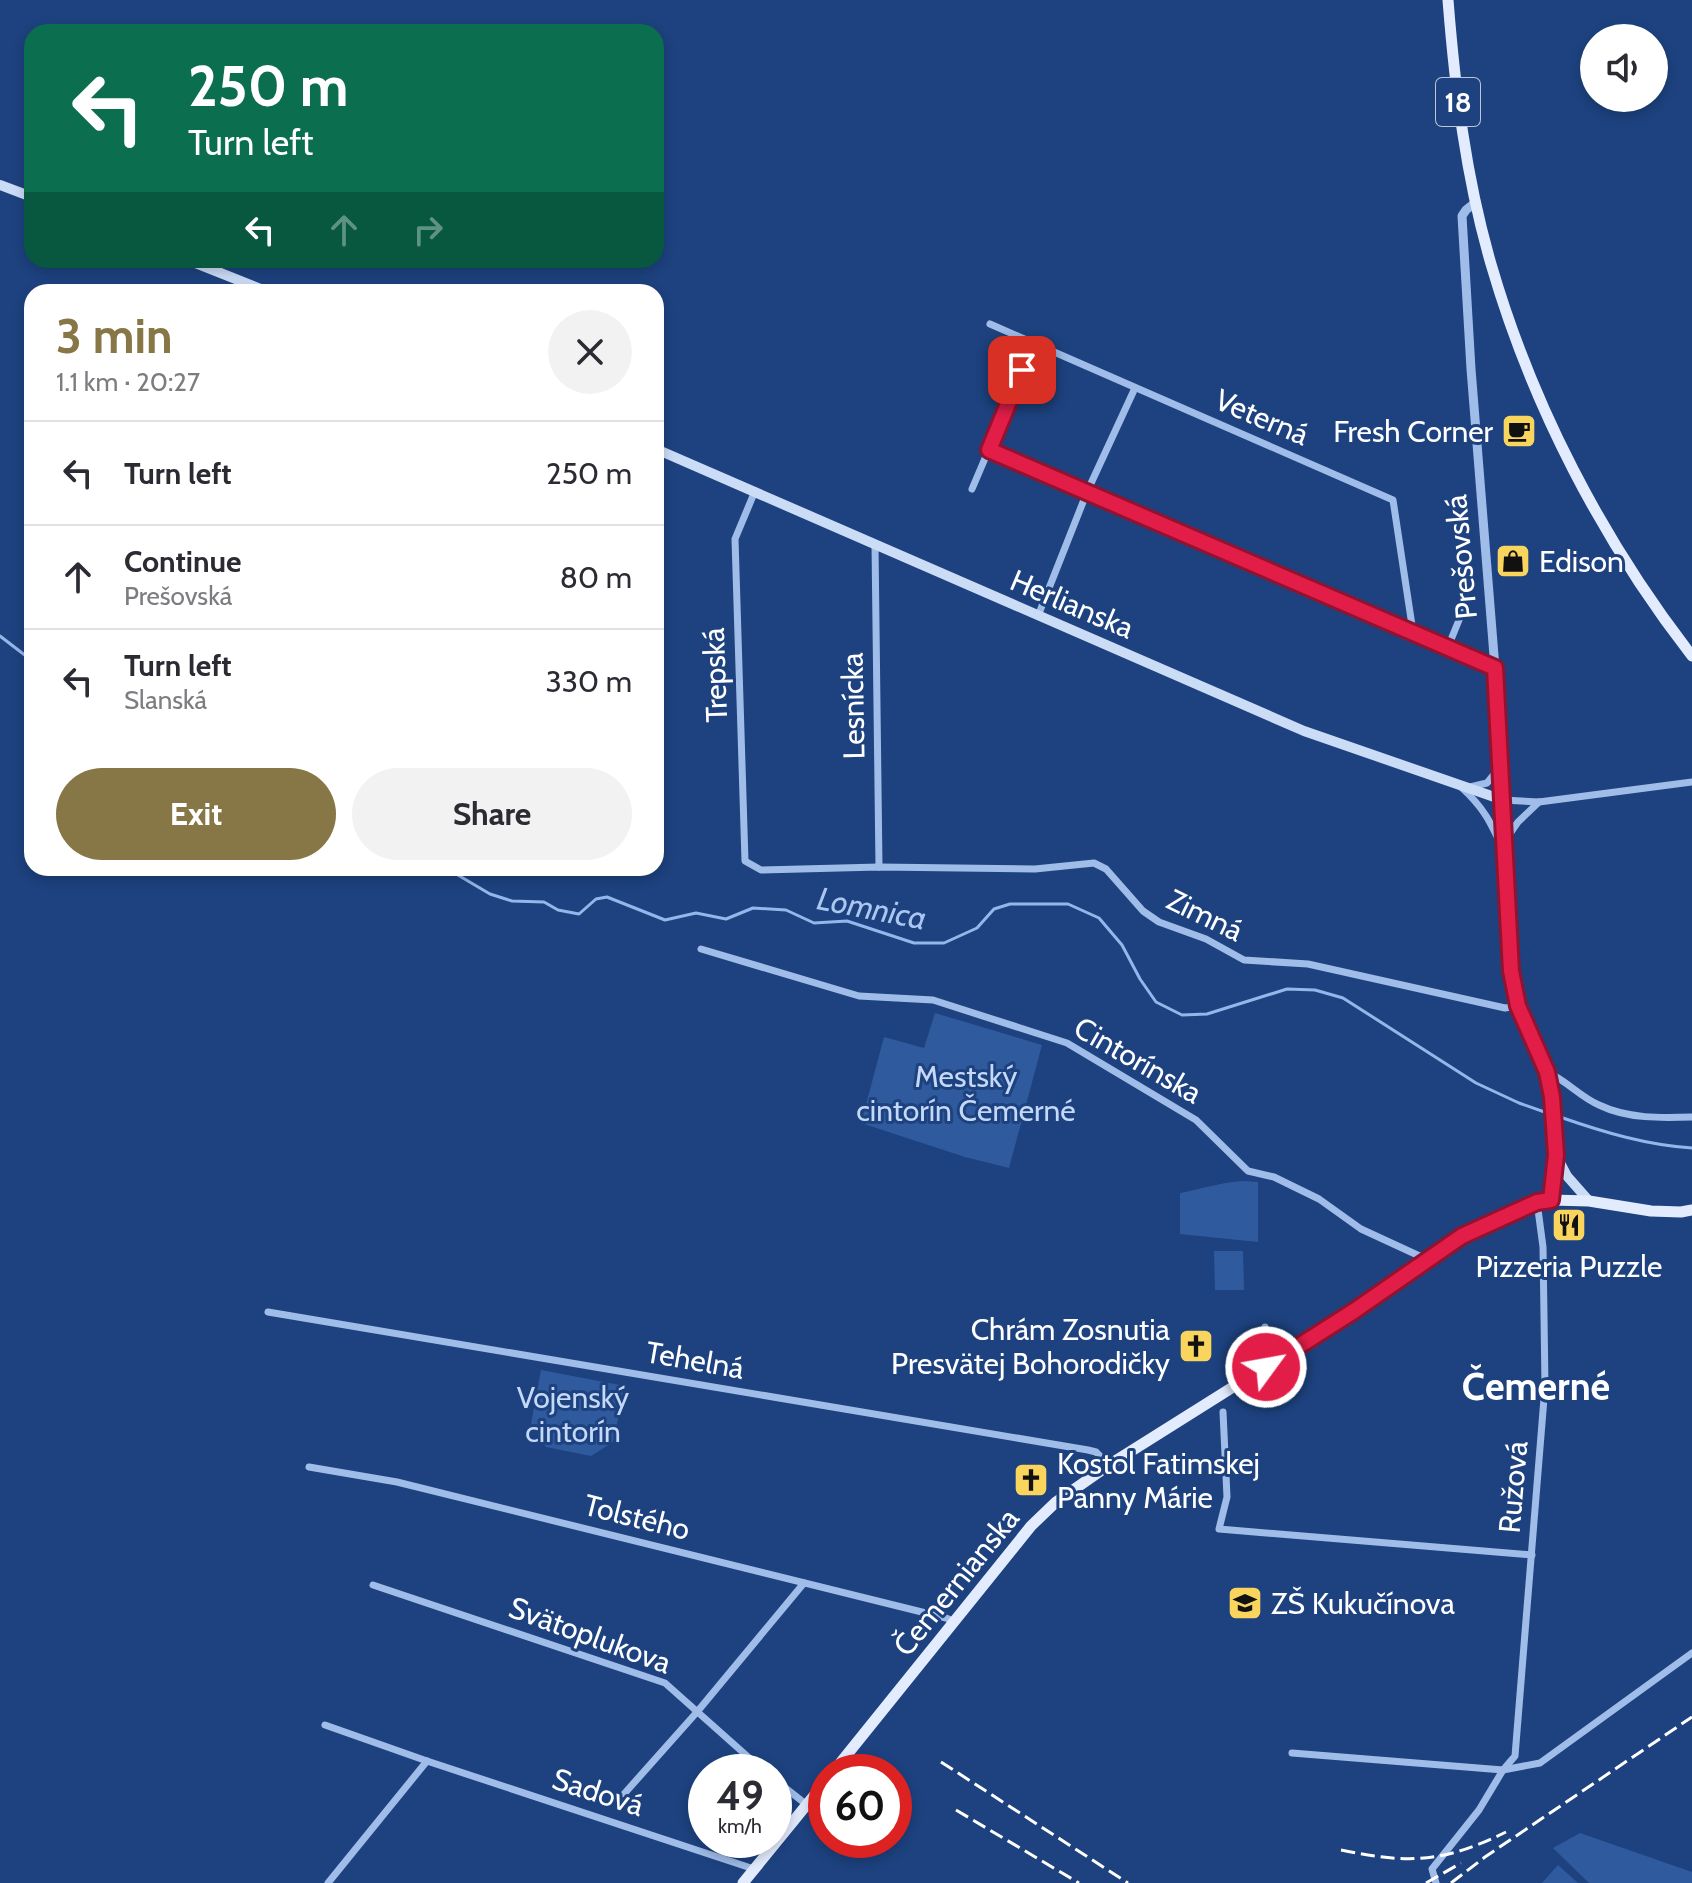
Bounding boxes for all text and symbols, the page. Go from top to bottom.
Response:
map controls [1580,24,1668,112]
button: sound [1580,24,1668,112]
text: 250 m [188,52,349,120]
icon: left [56,56,160,160]
road number: 18 [1436,78,1480,126]
text: Turn left [188,120,313,164]
icon: left [238,208,282,252]
icon: ahead [322,208,366,252]
icon: right [406,208,450,252]
text: 3 min [56,307,172,365]
button: close [548,310,632,394]
pin [988,336,1056,404]
icon: arrive [1000,348,1044,392]
text: 1.1 km · 20:27 [56,366,200,398]
street label: Veterná [1210,381,1315,453]
cafe icon: Fresh Corner [1500,412,1538,450]
place label: Fresh Corner [1333,413,1494,450]
icon: left [56,451,100,495]
text: Turn left [124,455,232,492]
text: 250 m [546,455,632,492]
street label: Prešovská [1437,493,1485,621]
shop icon: Edison [1494,542,1532,580]
text: Continue [124,543,241,580]
place label: Edison [1539,543,1624,580]
icon: ahead [56,555,100,599]
text: 80 m [560,559,632,596]
street label: Herlianska [1005,562,1140,647]
text: Prešovská [124,580,232,612]
street label: Trepská [695,626,735,723]
text: Turn left [124,647,232,684]
street label: Lesnícka [834,652,872,760]
icon: left [56,659,100,703]
text: 330 m [546,663,632,700]
text: Slanská [124,684,207,716]
button: Exit [56,768,336,860]
button: Share [352,768,632,860]
water label: Lomnica [814,878,930,938]
street label: Zimná [1161,881,1250,949]
street label: Cintorínska [1067,1009,1209,1112]
park label: Mestský cintorín Čemerné [856,1058,1076,1129]
restaurant icon: Pizzeria Puzzle [1550,1206,1588,1244]
place label: Pizzeria Puzzle [1476,1248,1662,1285]
place label: Chrám Zosnutia Presvätej Bohorodičky [891,1311,1171,1382]
position arrow [1224,1325,1308,1409]
church icon: Chrám Zosnutia Presvätej Bohorodičky [1177,1327,1215,1365]
street label: Tehelná [643,1333,747,1387]
district label: Čemerné [1462,1363,1610,1410]
park label: Vojenský cintorín [517,1379,629,1450]
street label: Ružová [1491,1439,1536,1535]
place label: Kostol Fatimskej Panny Márie [1057,1445,1260,1516]
church icon: Kostol Fatimskej Panny Márie [1012,1461,1050,1499]
street label: Tolstého [580,1486,694,1548]
street label: Čemernianska [885,1500,1027,1663]
school or university icon: ZŠ Kukučínova [1226,1584,1264,1622]
place label: ZŠ Kukučínova [1271,1585,1455,1622]
street label: Svätoplukova [504,1589,677,1682]
speed limit sign: 60 [808,1754,912,1858]
street label: Sadová [548,1760,649,1824]
text: 49 [716,1771,764,1820]
text: km/h [718,1814,762,1838]

